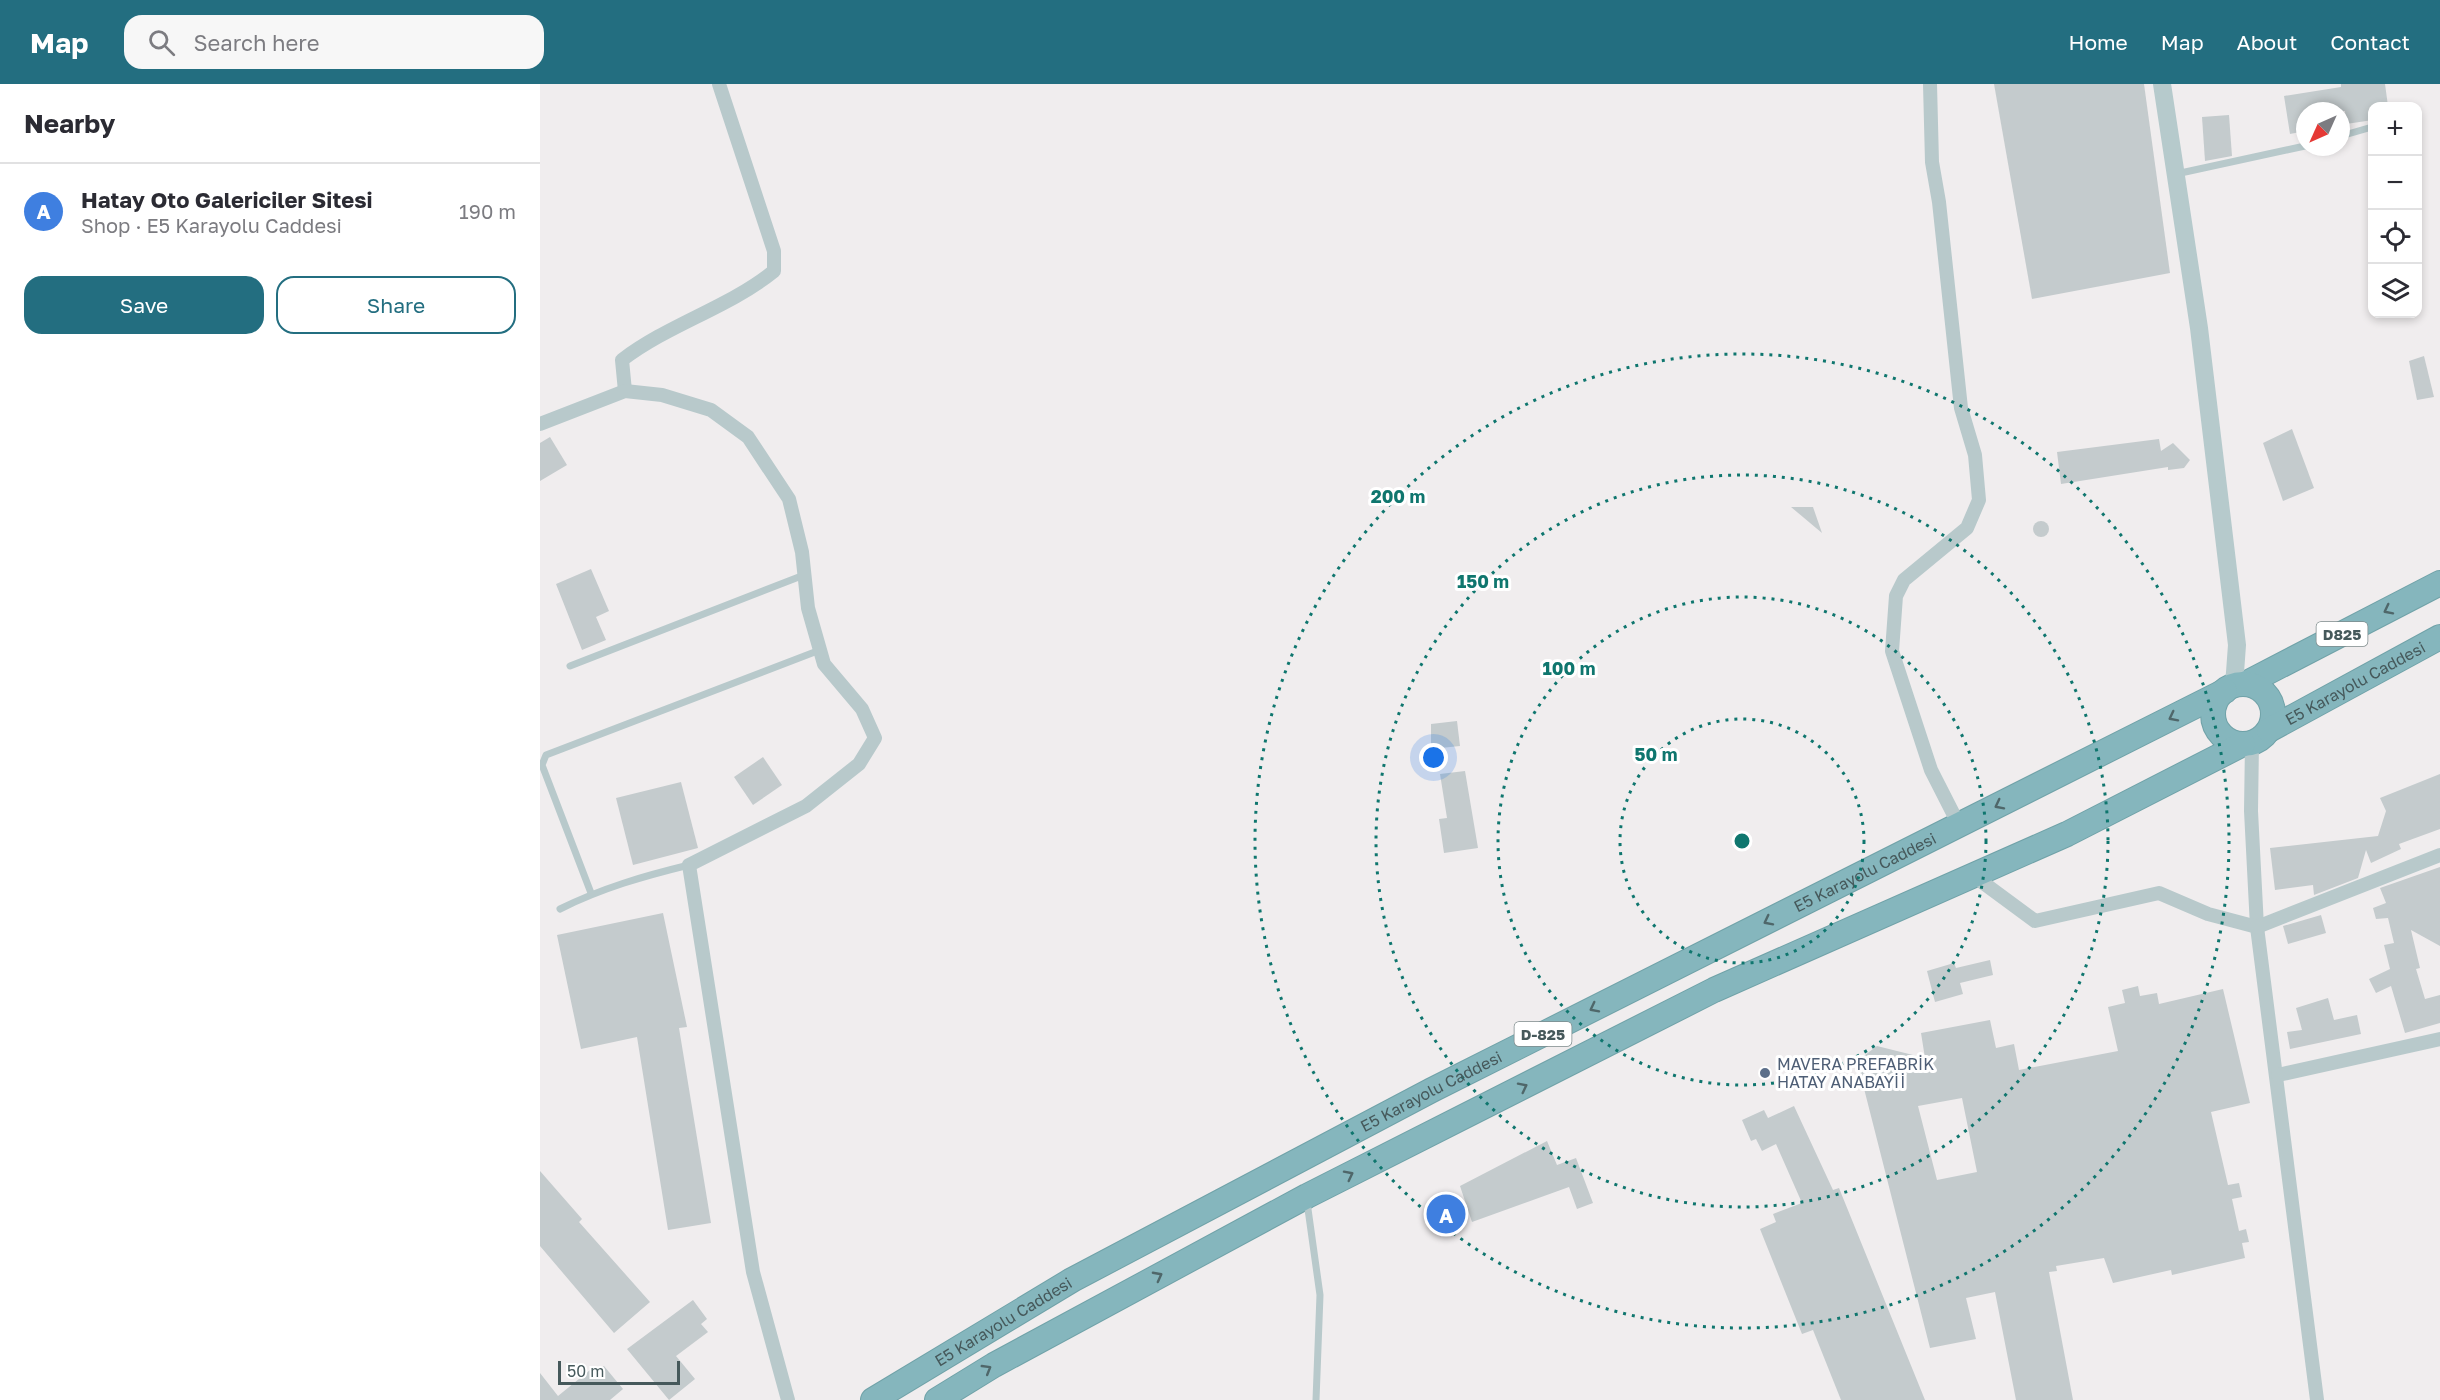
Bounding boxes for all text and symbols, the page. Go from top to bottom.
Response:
search box [124,15,544,69]
text: Map [30,26,88,59]
icon: search [145,26,178,59]
text: Search here [193,29,319,56]
text: Home [2068,29,2128,55]
text: Map [2161,29,2204,55]
text: About [2237,29,2297,55]
text: Contact [2330,29,2410,55]
north arrow [2296,102,2350,156]
map controls [2368,102,2422,318]
button: + [2368,102,2422,156]
text: Nearby [24,108,115,139]
button: − [2368,156,2422,210]
text: Hatay Oto Galericiler Sitesi [81,186,373,213]
text: A [36,199,51,223]
text: 190 m [459,199,516,223]
button: locate [2368,210,2422,264]
text: Shop · E5 Karayolu Caddesi [81,213,342,237]
button: layers [2368,264,2422,318]
button: Save [24,276,264,334]
button: Share [276,276,516,334]
text: 200 m [1371,485,1425,507]
text: 150 m [1457,570,1509,592]
one-way arrow [2384,603,2394,614]
road number: D825 [2316,622,2368,646]
street label: E5 Karayolu Caddesi [2282,637,2429,729]
text: 100 m [1543,657,1595,679]
one-way arrow [2168,710,2179,721]
your location [1419,743,1448,772]
text: 50 m [1635,743,1677,765]
one-way arrow [1994,797,2005,809]
street label: E5 Karayolu Caddesi [1790,828,1939,916]
centre of rings [1732,831,1752,851]
one-way arrow [1764,913,1775,925]
one-way arrow [1590,1001,1601,1013]
road number: D-825 [1514,1022,1572,1046]
street label: E5 Karayolu Caddesi [1357,1047,1505,1136]
place label: MAVERA PREFABRİK HATAY ANABAYİİ [1777,1054,1934,1092]
marker: MAVERA PREFABRİK HATAY ANABAYİİ [1758,1066,1772,1080]
one-way arrow [1517,1083,1528,1094]
one-way arrow [1343,1171,1354,1182]
pin: A [1426,1192,1466,1236]
one-way arrow [1152,1272,1163,1283]
street label: E5 Karayolu Caddesi [931,1273,1075,1371]
scale bar [558,1358,680,1386]
text: 50 m [567,1361,604,1381]
one-way arrow [981,1365,991,1377]

